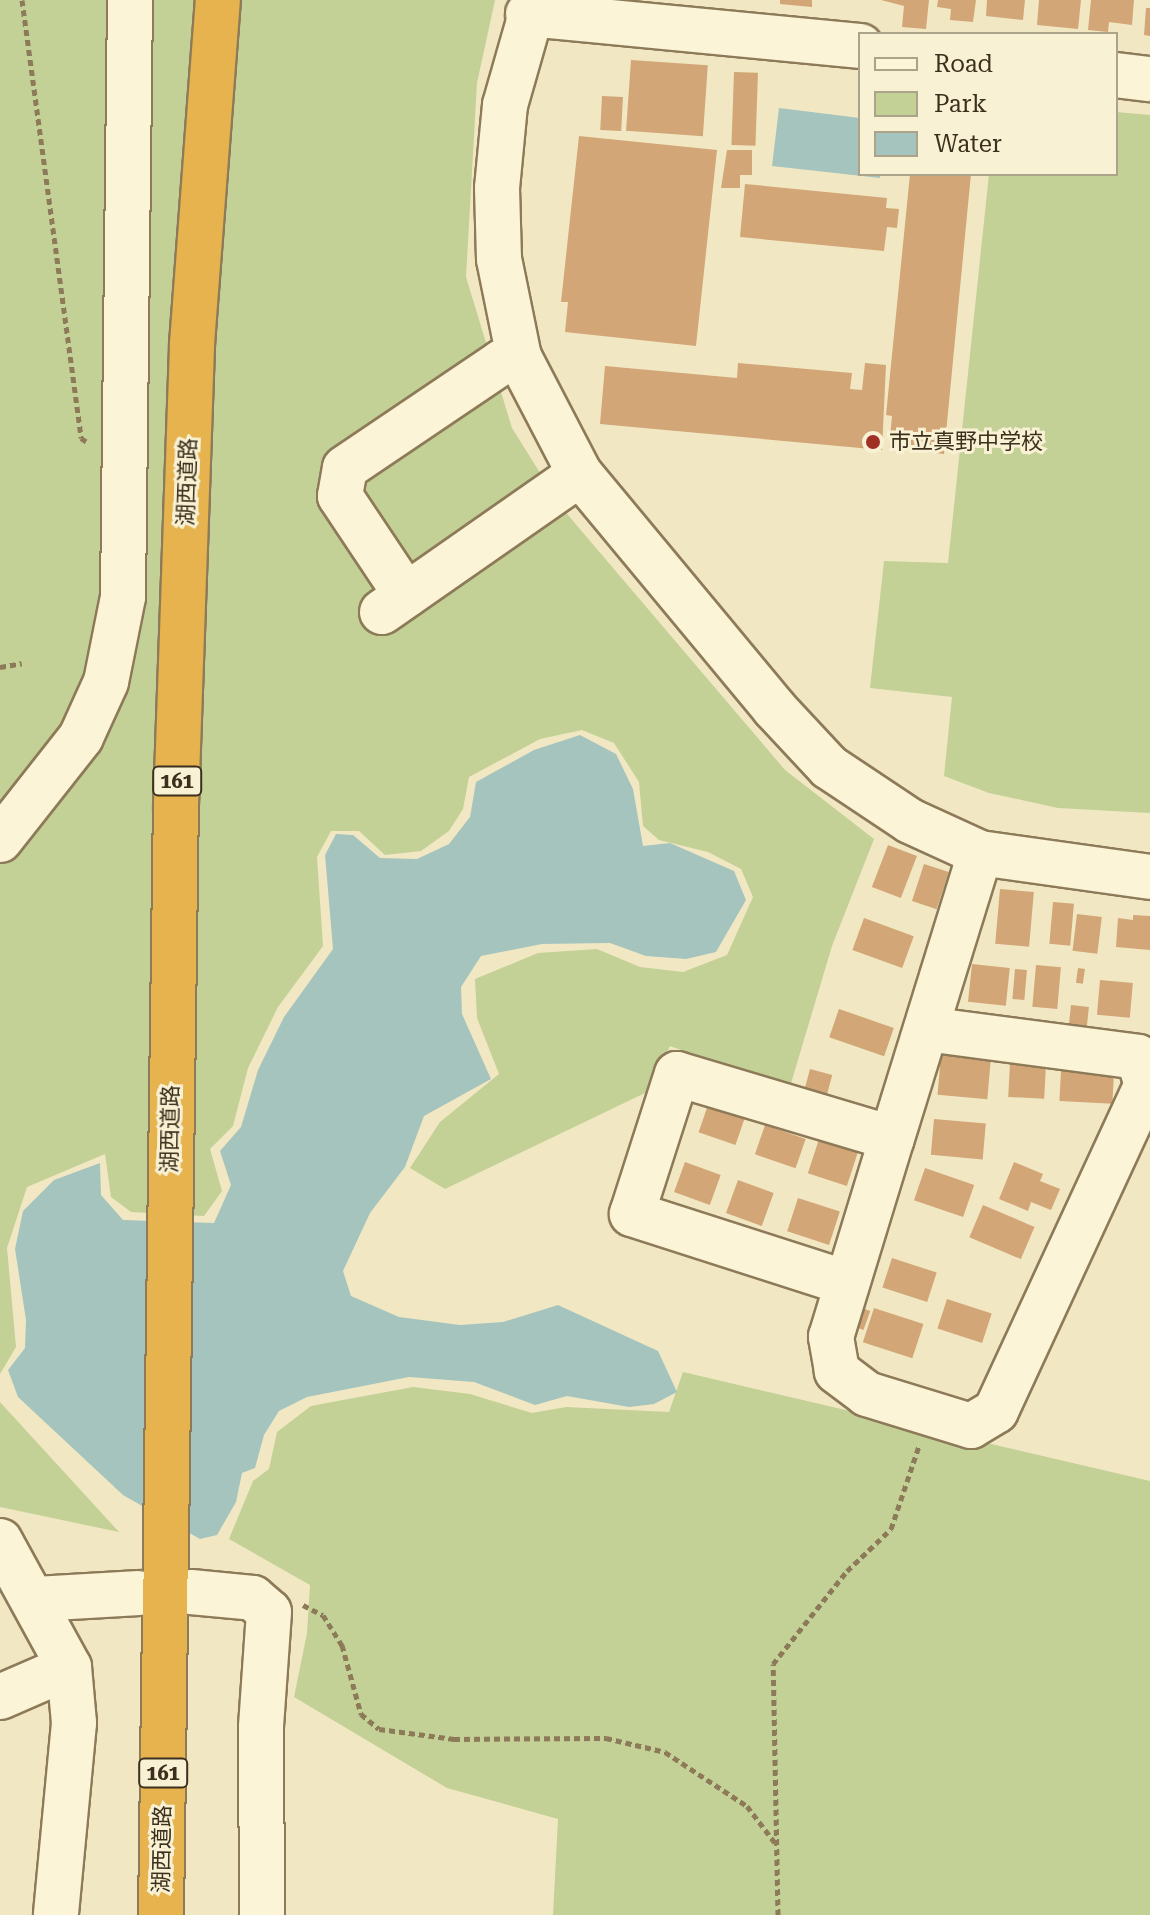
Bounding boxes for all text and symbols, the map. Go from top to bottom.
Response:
legend [858,32,1118,176]
text: Road [934,50,993,78]
text: Park [934,90,987,118]
text: Water [934,130,1002,158]
place label: 市立真野中学校 [889,429,1043,455]
marker: 市立真野中学校 [864,433,882,451]
street label: 湖西道路 [172,438,202,526]
road number: 161 [151,765,203,797]
street label: 湖西道路 [156,1085,184,1173]
road number: 161 [137,1757,189,1789]
street label: 湖西道路 [148,1805,176,1893]

